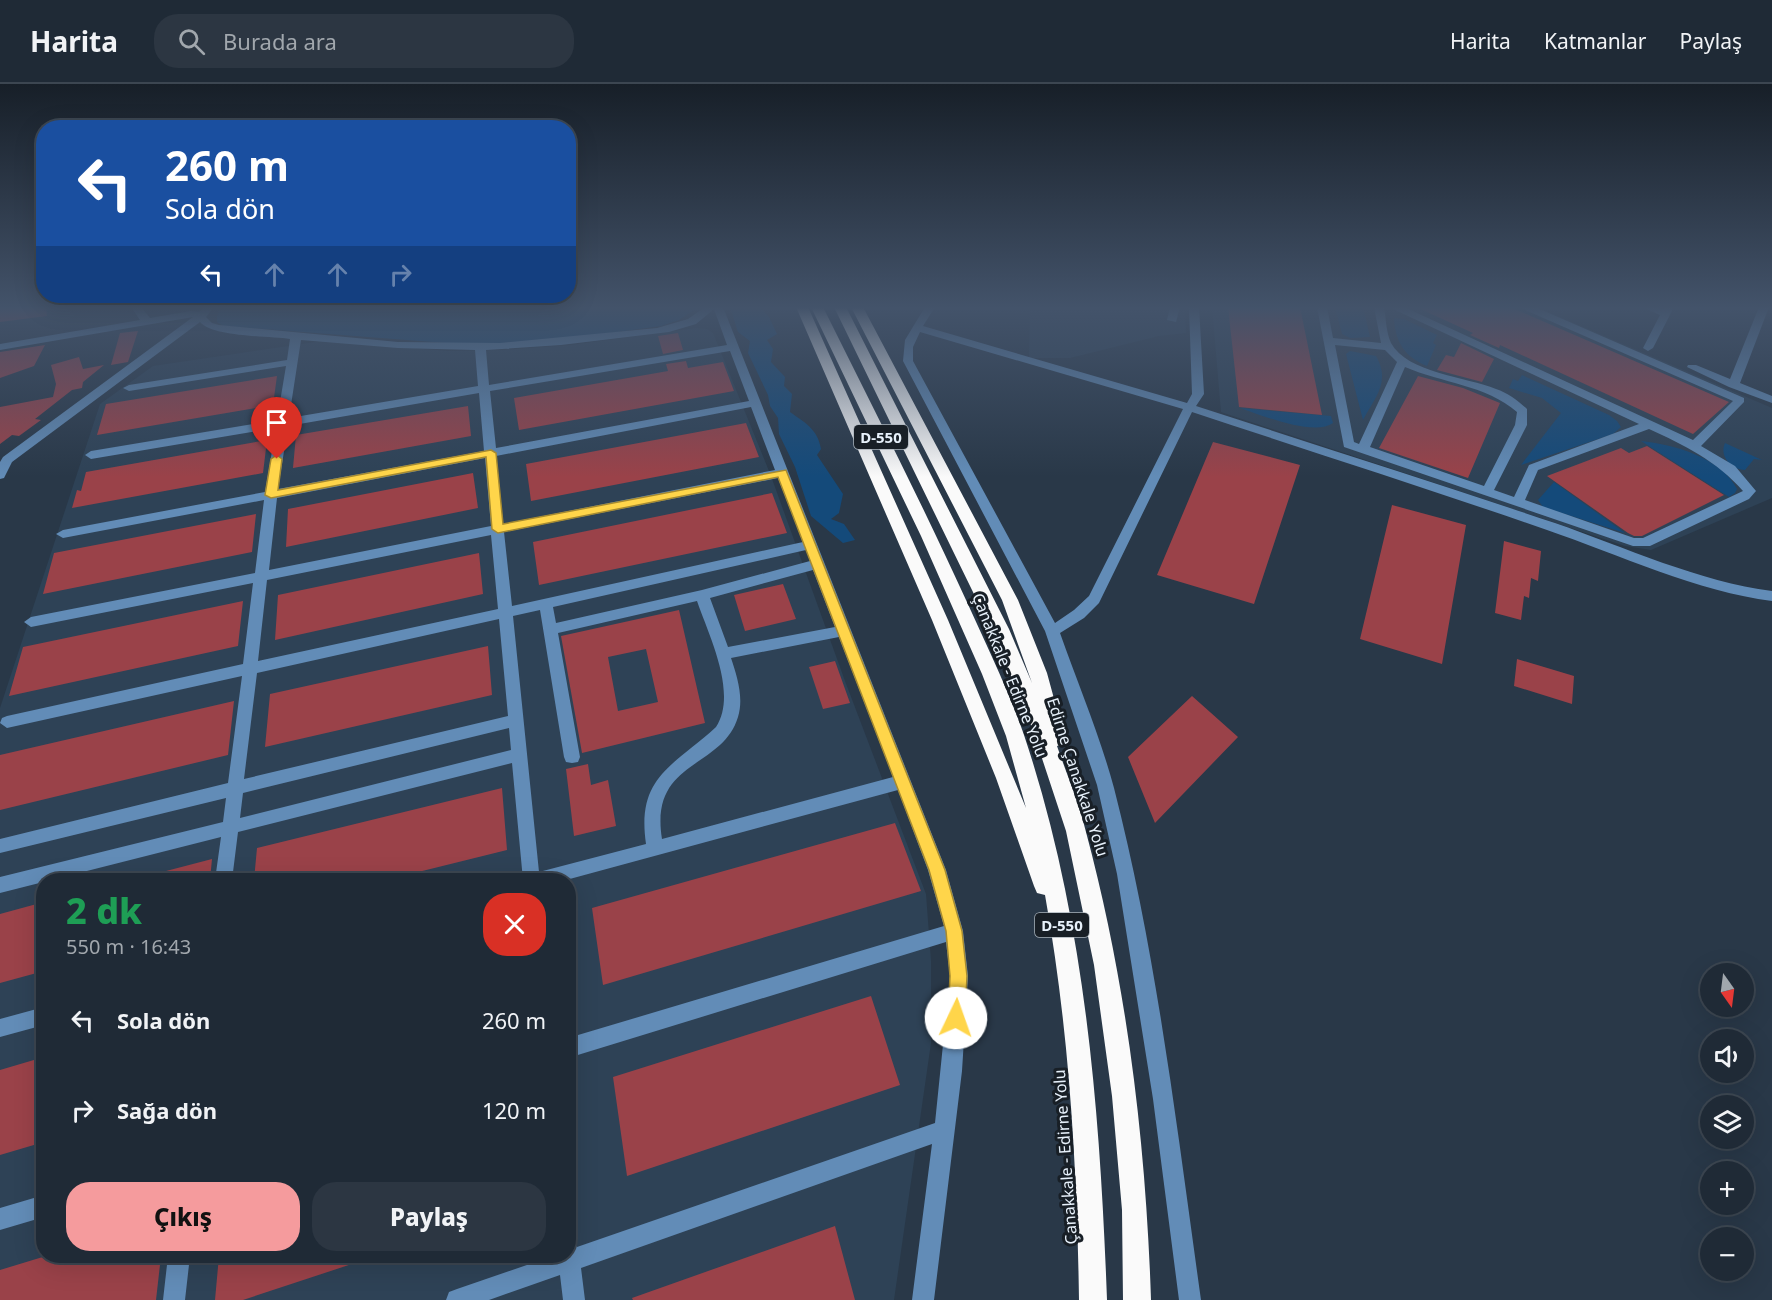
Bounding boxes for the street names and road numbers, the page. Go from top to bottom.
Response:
road number: D-550 [854,425,908,449]
street label: Çanakkale - Edirne Yolu [967,590,1053,760]
street label: Edirne Çanakkale Yolu [1042,695,1114,859]
road number: D-550 [1035,913,1089,937]
street label: Çanakkale - Edirne Yolu [1048,1069,1082,1245]

